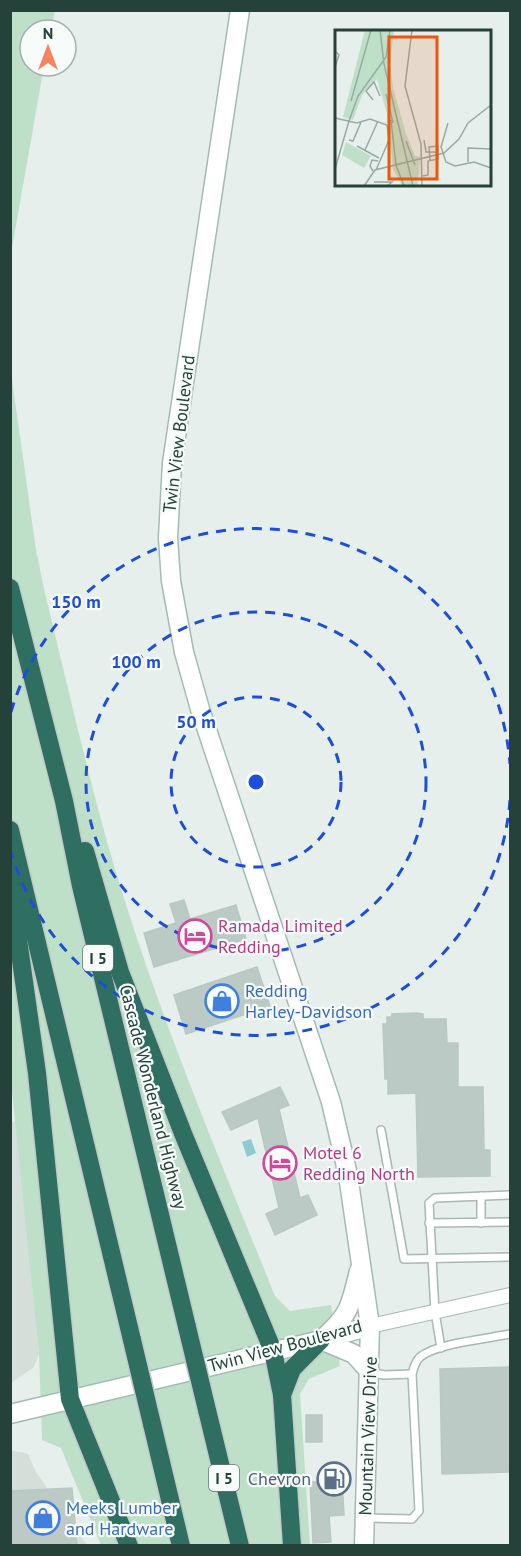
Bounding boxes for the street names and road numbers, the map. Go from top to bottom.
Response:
street label: Twin View Boulevard [157,354,200,514]
road number: I 5 [83,945,113,971]
street label: Cascade Wonderland Highway [114,982,193,1212]
street label: Twin View Boulevard [205,1314,365,1377]
street label: Mountain View Drive [353,1356,382,1516]
road number: I 5 [209,1465,239,1491]

